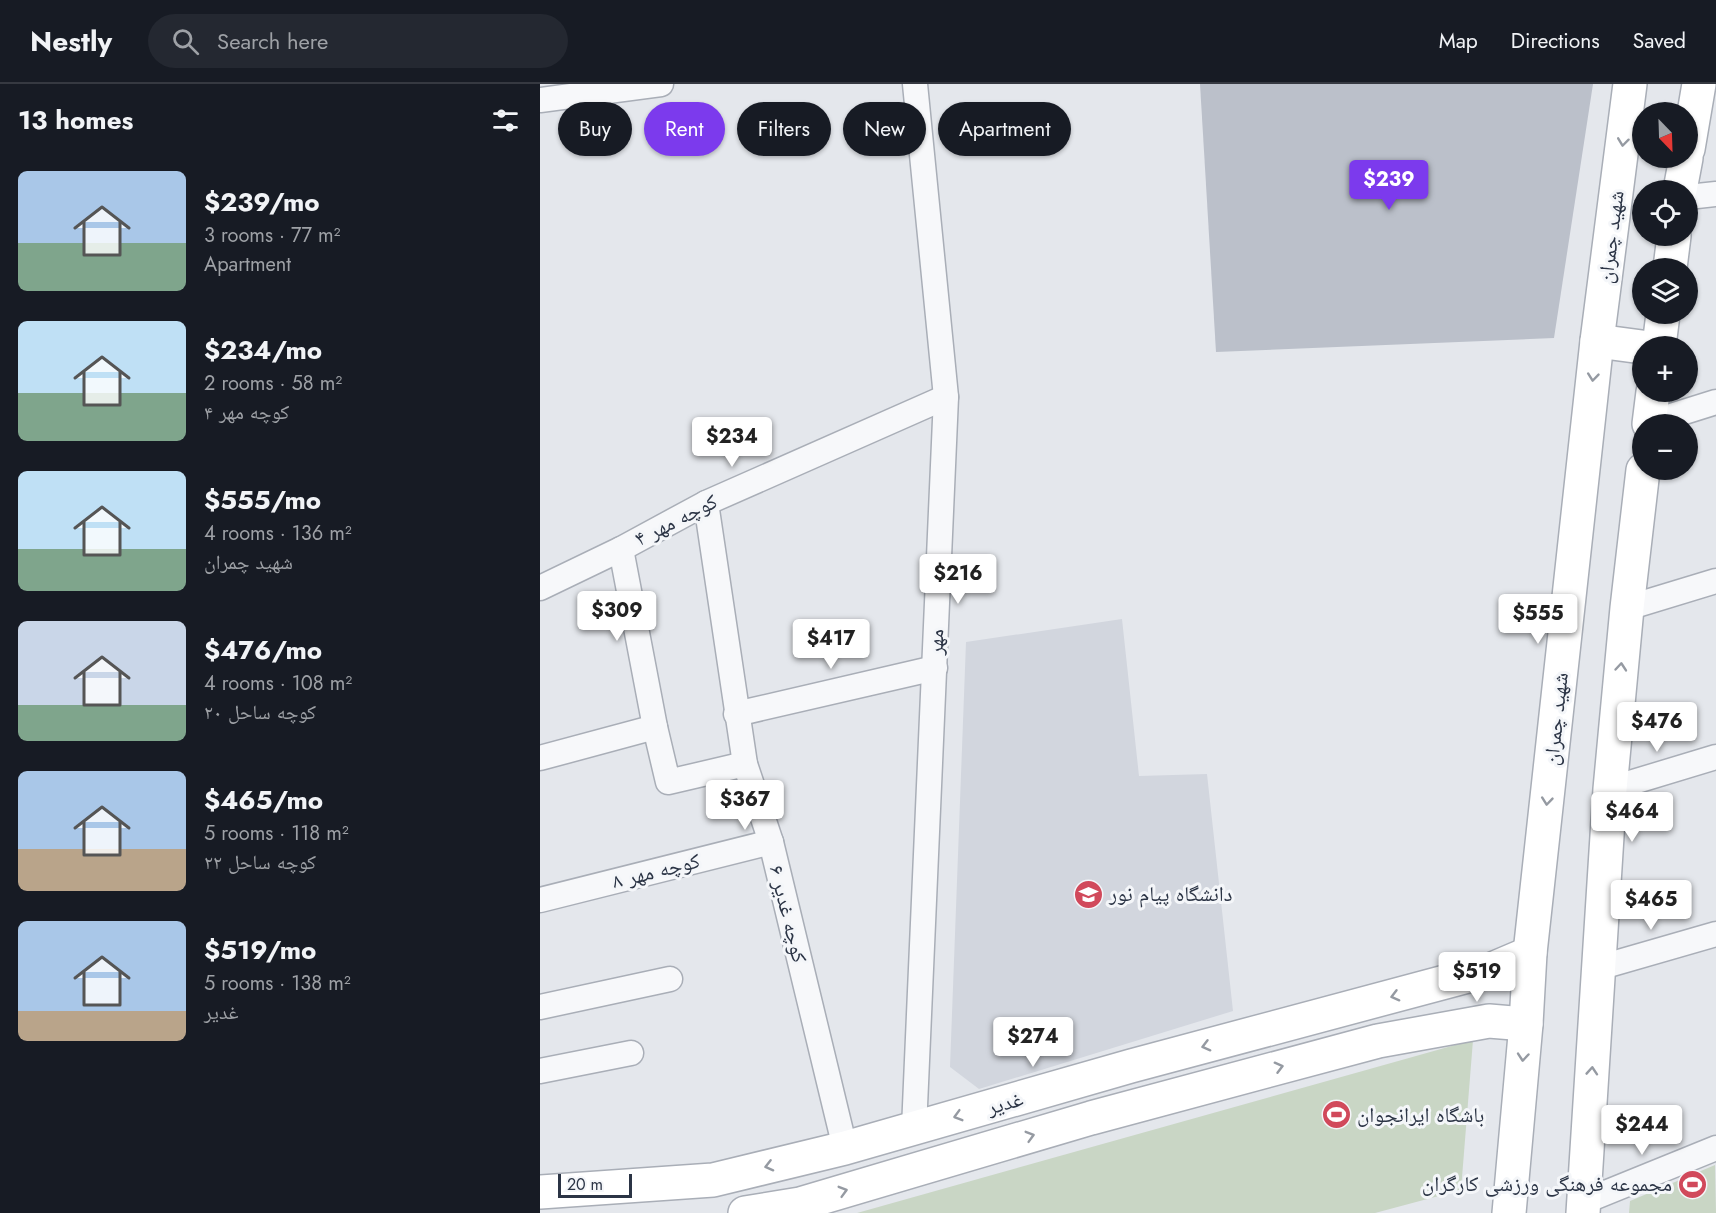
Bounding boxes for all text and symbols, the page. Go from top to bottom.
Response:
search box [148,14,568,68]
text: Nestly [30,21,112,62]
icon: search [169,25,202,58]
text: Search here [217,25,328,57]
text: Map [1439,26,1478,56]
text: Directions [1511,26,1600,56]
text: Saved [1633,26,1686,56]
text: 13 homes [18,101,133,139]
chip: Buy [558,102,632,156]
chip: Rent [644,102,725,156]
chip: Filters [737,102,831,156]
chip: New [843,102,926,156]
chip: Apartment [938,102,1071,156]
north arrow [1632,102,1698,168]
map controls [1632,102,1698,480]
icon: filters [489,104,522,137]
one-way arrow [1617,137,1630,147]
pin: $239 [1353,160,1425,211]
text: $239 [1363,165,1415,194]
button: locate [1632,180,1698,246]
text: $239/mo [204,183,320,221]
street label: شهید چمران [1590,189,1632,285]
icon: home [66,195,138,267]
text: 3 rooms · 77 m² [204,221,341,250]
text: Apartment [204,250,291,279]
button: layers [1632,258,1698,324]
text: $234/mo [204,331,322,369]
button: + [1632,336,1698,402]
icon: home [66,345,138,417]
text: 2 rooms · 58 m² [204,369,342,398]
one-way arrow [1588,373,1600,382]
text: کوچه مهر ۴ [204,398,289,427]
button: − [1632,414,1698,480]
pin: $234 [696,417,768,468]
text: $234 [706,422,758,451]
text: $555/mo [204,481,321,519]
street label: کوچه مهر ۴ [629,486,723,554]
icon: home [66,495,138,567]
text: 4 rooms · 136 m² [204,519,352,548]
text: شهید چمران [204,548,293,577]
pin: $216 [922,554,994,605]
text: $216 [933,559,983,588]
pin: $309 [581,591,653,642]
pin: $555 [1502,594,1574,645]
text: $309 [591,596,643,625]
text: $555 [1512,599,1564,628]
pin: $417 [795,619,867,670]
text: $417 [807,624,855,653]
street label: مهر [921,628,951,657]
text: $476/mo [204,631,322,669]
icon: home [66,645,138,717]
one-way arrow [1614,662,1627,671]
text: 4 rooms · 108 m² [204,669,352,698]
street label: شهید چمران [1536,671,1576,767]
text: کوچه ساحل ۲۰ [204,698,316,727]
pin: $476 [1621,702,1693,753]
text: $476 [1631,707,1683,736]
pin: $367 [709,780,781,831]
text: $465/mo [204,781,323,819]
text: $367 [720,785,770,814]
pin: $464 [1596,792,1668,843]
icon: home [66,795,138,867]
one-way arrow [1541,796,1554,805]
text: $464 [1605,797,1659,826]
text: 5 rooms · 118 m² [204,819,349,848]
street label: کوچه مهر ۸ [609,846,703,896]
text: کوچه ساحل ۲۲ [204,848,316,877]
street label: کوچه غدیر ۶ [761,862,815,966]
school or university icon: دانشگاه پیام نور [1072,878,1104,910]
place label: دانشگاه پیام نور [1108,879,1233,909]
pin: $465 [1615,880,1687,931]
text: $465 [1625,885,1677,914]
text: $519/mo [204,931,316,969]
icon: home [66,945,138,1017]
pin: $519 [1441,952,1513,1003]
text: $519 [1453,957,1501,986]
text: 5 rooms · 138 m² [204,969,351,998]
one-way arrow [1390,988,1400,1001]
text: غدیر [204,998,239,1027]
pin: $274 [997,1017,1069,1068]
text: $274 [1007,1022,1059,1051]
one-way arrow [1201,1039,1211,1052]
one-way arrow [1517,1053,1530,1062]
one-way arrow [1274,1062,1284,1075]
one-way arrow [1585,1066,1598,1075]
street label: غدیر [982,1083,1027,1123]
sports icon: باشگاه ایرانجوان [1320,1099,1352,1131]
place label: باشگاه ایرانجوان [1357,1100,1484,1130]
pin: $244 [1606,1105,1678,1156]
one-way arrow [953,1109,964,1121]
text: $244 [1615,1110,1669,1139]
one-way arrow [1024,1131,1035,1143]
one-way arrow [765,1158,775,1171]
sports icon: مجموعه فرهنگی ورزشی کارگران [1677,1168,1709,1200]
place label: مجموعه فرهنگی ورزشی کارگران [1422,1169,1672,1199]
scale bar [558,1171,632,1198]
text: 20 m [567,1173,603,1196]
one-way arrow [837,1186,848,1198]

